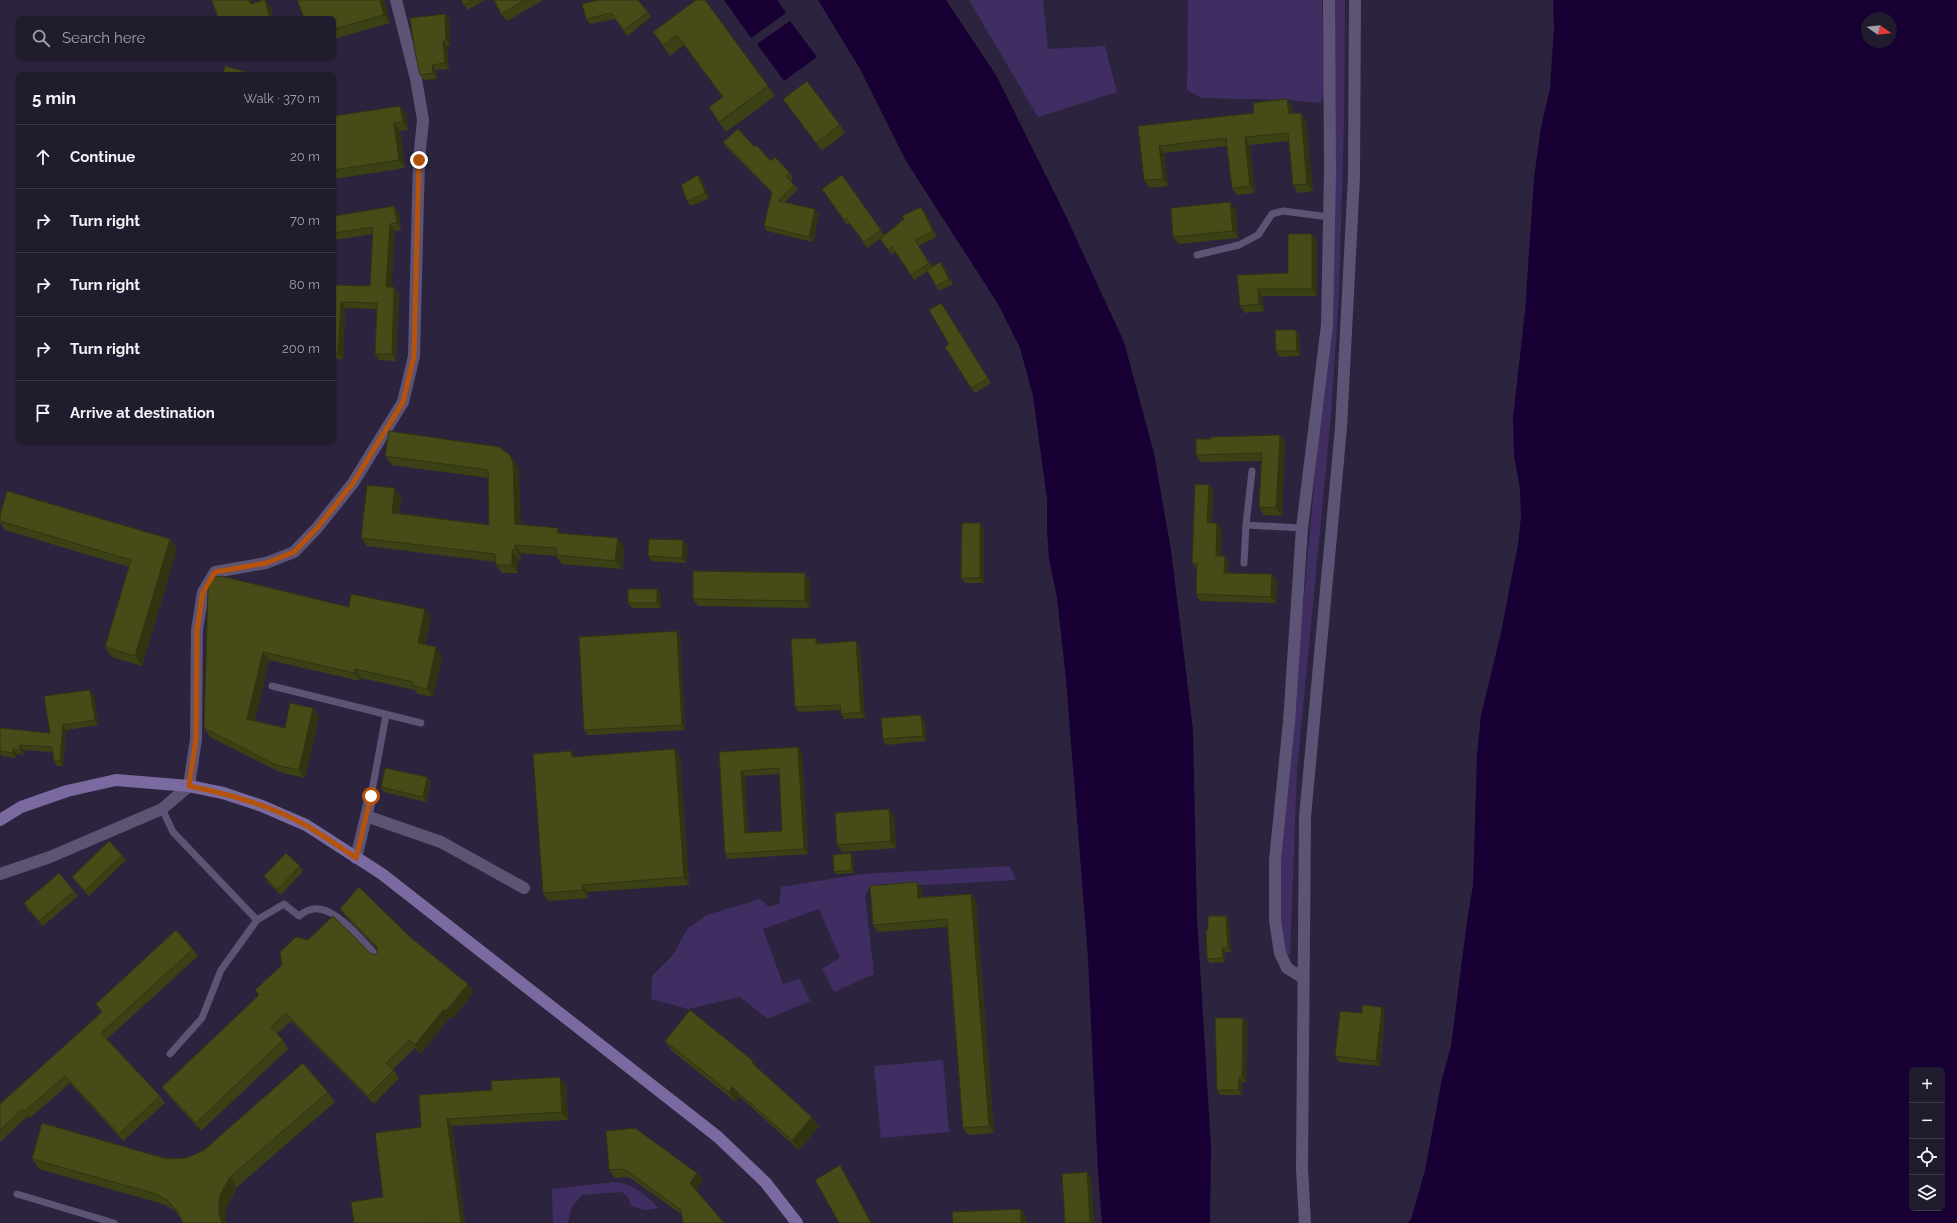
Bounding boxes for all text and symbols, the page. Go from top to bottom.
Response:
north arrow [1861,12,1897,48]
search box [16,16,336,60]
icon: search [30,27,52,49]
text: Search here [62,29,145,47]
text: 5 min [32,88,76,108]
text: Walk · 370 m [243,91,320,106]
icon: ahead [32,146,54,168]
text: Continue [70,148,135,166]
text: 20 m [290,149,320,164]
route end [410,151,428,169]
icon: right [32,210,54,232]
text: Turn right [70,212,140,230]
text: 70 m [290,213,320,228]
icon: right [32,274,54,296]
text: Turn right [70,276,140,294]
text: 80 m [289,277,320,292]
icon: right [32,338,54,360]
text: Turn right [70,340,140,358]
text: 200 m [282,341,320,356]
icon: arrive [32,402,54,424]
text: Arrive at destination [70,404,215,422]
route start [362,787,380,805]
map controls [1909,1067,1945,1211]
button: + [1909,1067,1945,1103]
button: − [1909,1103,1945,1139]
button: locate [1909,1139,1945,1175]
button: layers [1909,1175,1945,1211]

